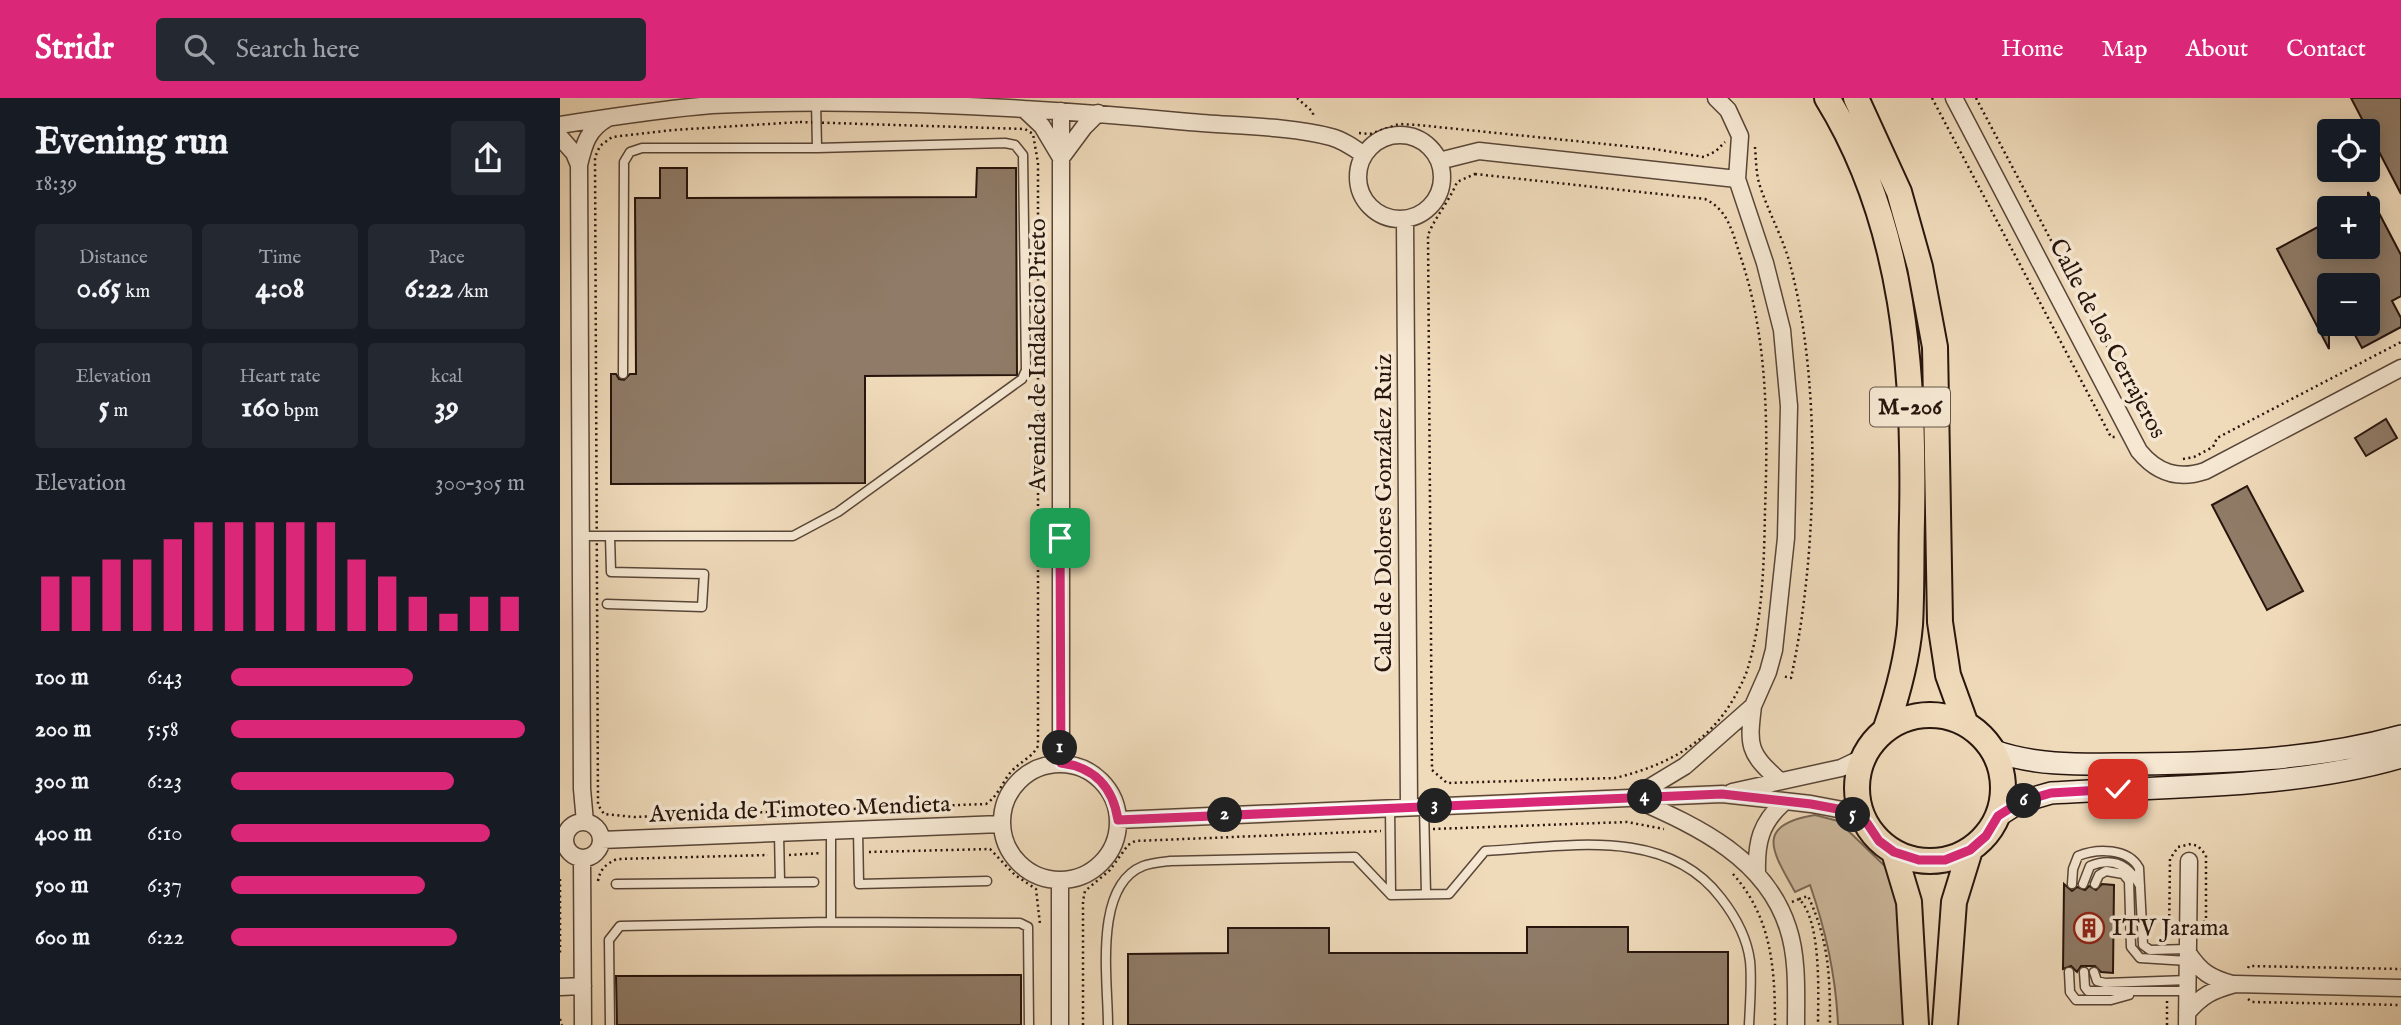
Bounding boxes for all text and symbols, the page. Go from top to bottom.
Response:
search box [156,18,646,81]
text: Stridr [35,28,114,70]
icon: search [180,30,218,68]
text: Search here [236,33,360,66]
text: Home [2001,34,2064,65]
text: Map [2102,34,2148,65]
text: About [2186,34,2248,65]
text: Contact [2286,34,2366,65]
text: Evening run [35,119,229,167]
map controls [2317,119,2380,336]
button: locate [2317,119,2380,182]
button: share [451,121,525,195]
text: 18:39 [35,169,77,198]
button: + [2317,196,2380,259]
street label: Avenida de Indalecio Prieto [1023,218,1054,493]
street label: Calle de los Cerrajeros [2041,234,2173,444]
text: Distance [79,246,148,270]
text: Time [259,246,301,270]
text: Pace [429,246,465,270]
text: 0.65 [76,270,121,308]
text: 4:08 [255,270,305,308]
text: 6:22 [405,270,453,308]
button: − [2317,273,2380,336]
text: km [121,280,150,304]
text: /km [453,280,489,304]
street label: Calle de Dolores González Ruiz [1369,354,1400,672]
text: Elevation [76,365,151,389]
text: Heart rate [239,365,321,389]
text: kcal [431,365,463,389]
road number: M-206 [1870,388,1950,426]
text: 5 [98,389,109,427]
text: 160 [241,389,280,427]
text: 39 [435,389,459,427]
text: m [109,399,128,423]
text: bpm [280,399,319,423]
text: Elevation [35,469,126,498]
text: 300–305 m [435,469,525,498]
pin [1030,508,1090,568]
icon: arrive [1041,519,1079,557]
text: 100 m [35,663,89,692]
text: 6:43 [147,663,183,692]
text: 200 m [35,715,91,744]
text: 5:58 [147,715,179,744]
pin: 1 [1042,730,1078,766]
text: 1 [1056,735,1063,759]
pin [2088,759,2148,819]
text: 300 m [35,767,89,796]
text: 6:23 [147,767,182,796]
icon: check [2099,770,2137,808]
pin: 4 [1628,780,1662,814]
text: 4 [1640,784,1649,808]
pin: 6 [2006,784,2042,818]
pin: 3 [1418,788,1452,824]
text: 6 [2019,788,2028,812]
street label: Avenida de Timoteo Mendieta [648,789,952,831]
text: 3 [1431,793,1438,817]
pin: 2 [1208,798,1242,832]
pin: 5 [1836,798,1870,832]
text: 2 [1220,802,1229,826]
text: 5 [1849,802,1856,826]
text: 400 m [35,819,92,848]
text: 6:10 [147,819,183,848]
text: 500 m [35,871,89,900]
text: 6:37 [147,871,182,900]
building icon: ITV Jarama [2072,911,2106,945]
place label: ITV Jarama [2112,913,2229,944]
text: 600 m [35,923,90,952]
text: 6:22 [147,923,184,952]

